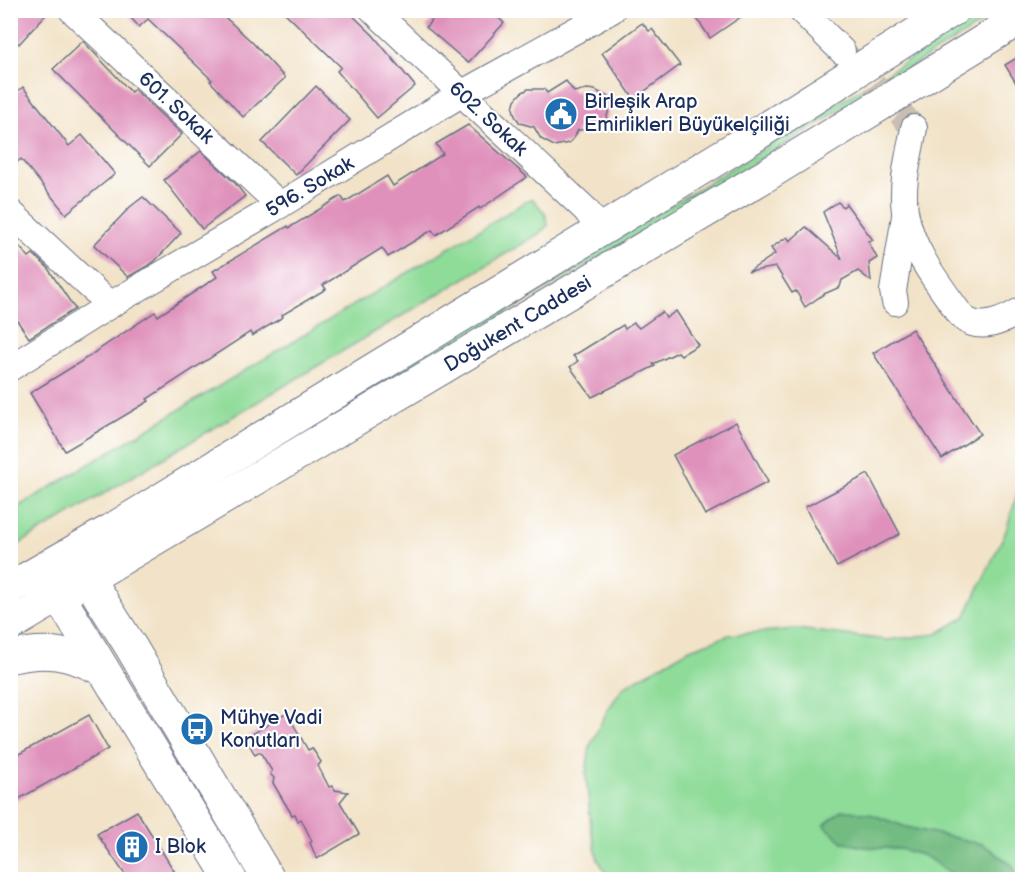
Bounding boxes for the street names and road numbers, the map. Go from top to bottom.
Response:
street label: 601. Sokak [133,67,219,149]
street label: 602. Sokak [444,77,532,162]
street label: 596. Sokak [262,151,358,223]
street label: Doğukent Caddesi [440,271,596,377]

